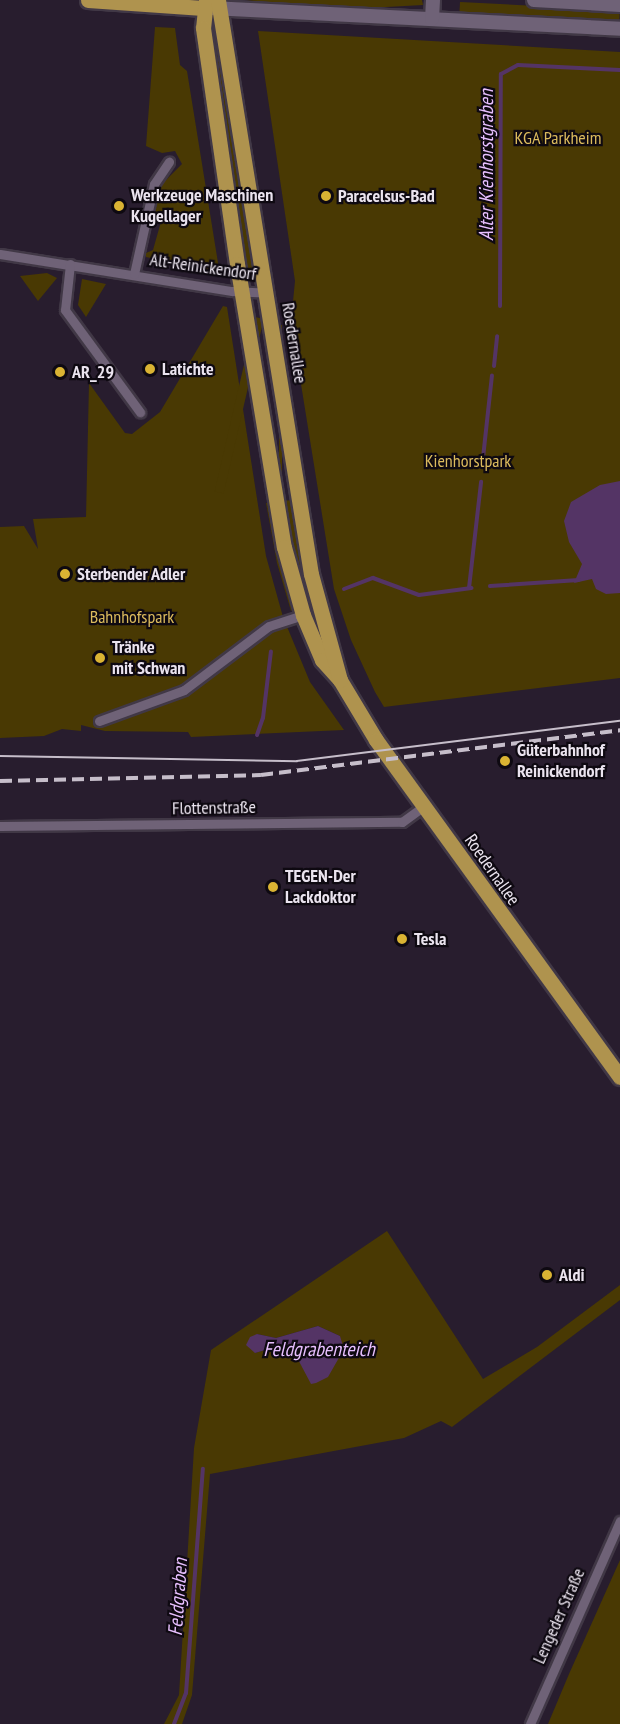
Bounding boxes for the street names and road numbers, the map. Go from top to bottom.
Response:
street label: Alt-Reinickendorf [148,249,258,285]
street label: Roedernallee [277,301,311,385]
street label: Flottenstraße [172,796,256,820]
street label: Roedernallee [460,830,524,910]
street label: Lengeder Straße [528,1565,590,1667]

